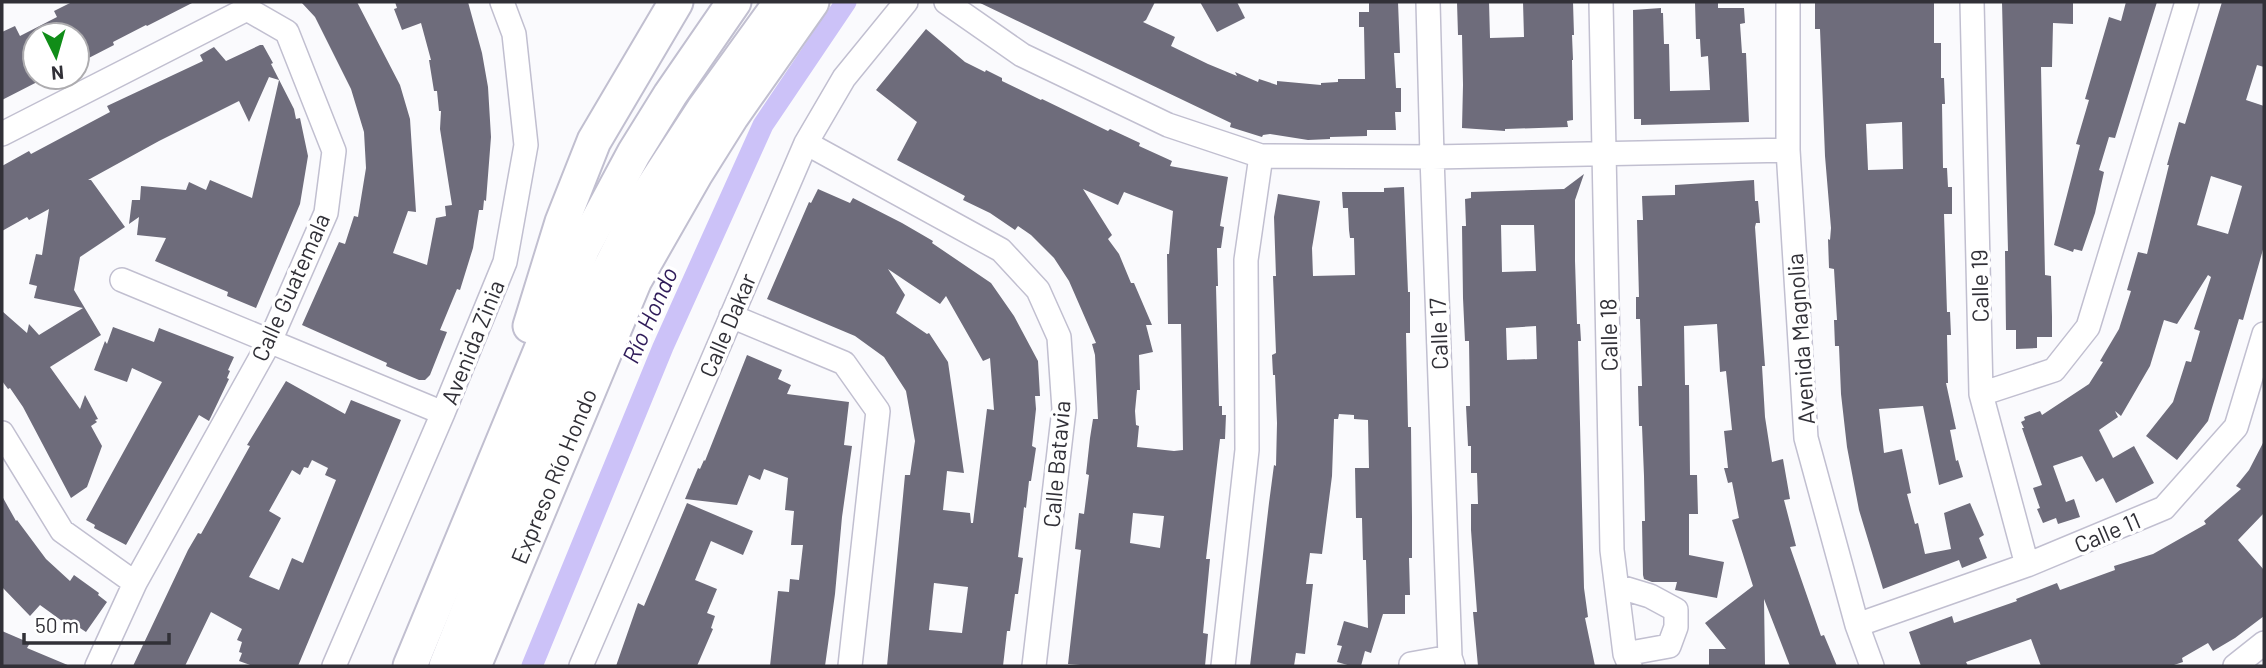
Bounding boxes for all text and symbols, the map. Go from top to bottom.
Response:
north arrow [21,21,91,91]
text: N [50,61,65,85]
street label: Calle Guatemala [245,209,335,365]
street label: Calle 19 [1964,249,1994,323]
street label: Avenida Magnolia [1780,252,1820,426]
water label: Río Hondo [615,262,683,368]
street label: Calle Dakar [693,268,762,381]
street label: Avenida Zinia [434,276,510,408]
street label: Calle 17 [1423,297,1453,370]
street label: Calle 18 [1593,298,1623,372]
street label: Expreso Río Hondo [504,384,602,568]
street label: Calle Batavia [1036,399,1076,529]
street label: Calle 11 [2070,506,2144,558]
scale bar [24,602,170,646]
text: 50 m [35,612,79,637]

